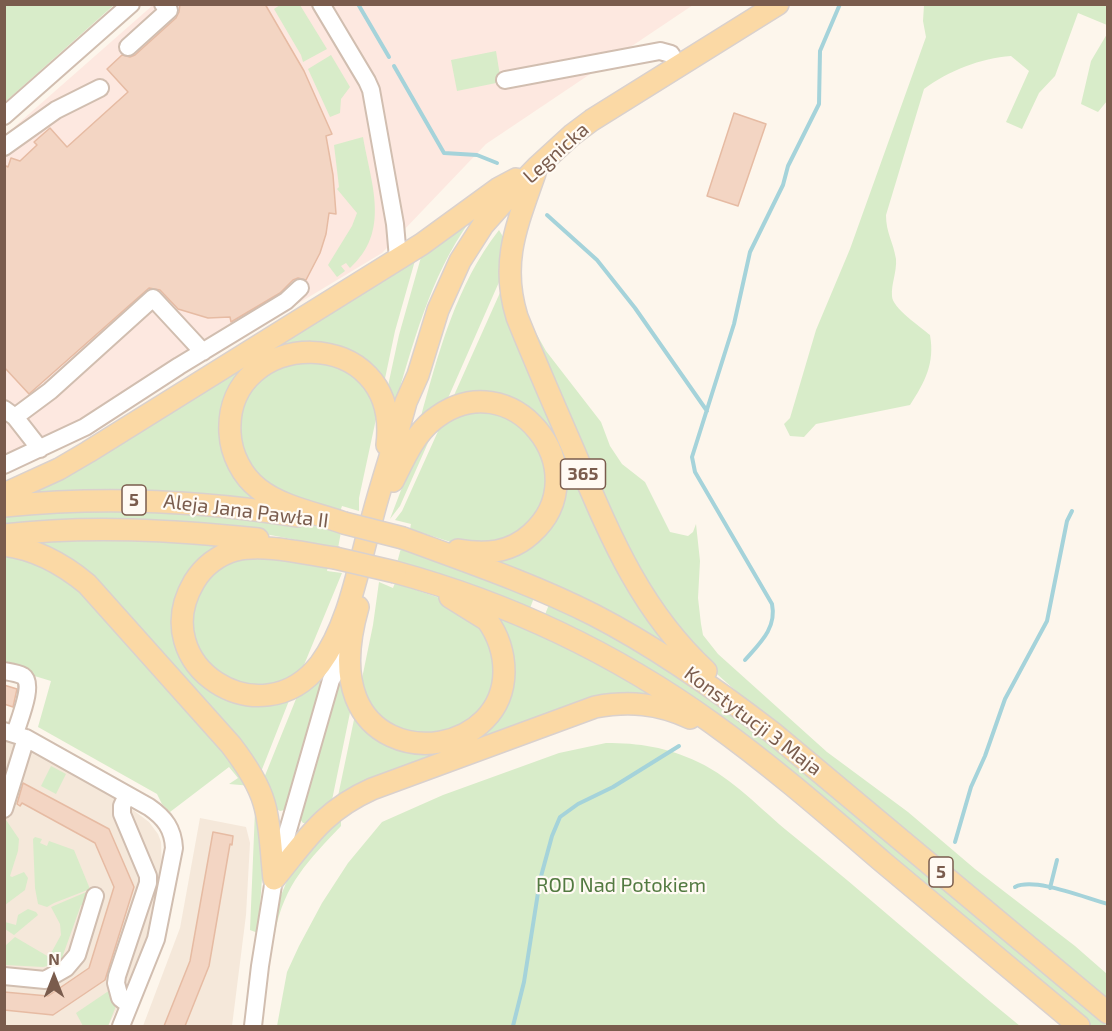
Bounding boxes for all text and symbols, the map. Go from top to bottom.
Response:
street label: Legnicka [518,117,594,189]
road number: 365 [560,459,606,489]
road number: 5 [122,485,146,515]
street label: Aleja Jana Pawła II [162,489,330,533]
street label: Konstytucji 3 Maja [679,661,827,781]
road number: 5 [929,857,953,887]
park label: ROD Nad Potokiem [536,873,706,897]
north arrow [24,947,84,1007]
text: N [48,949,60,968]

